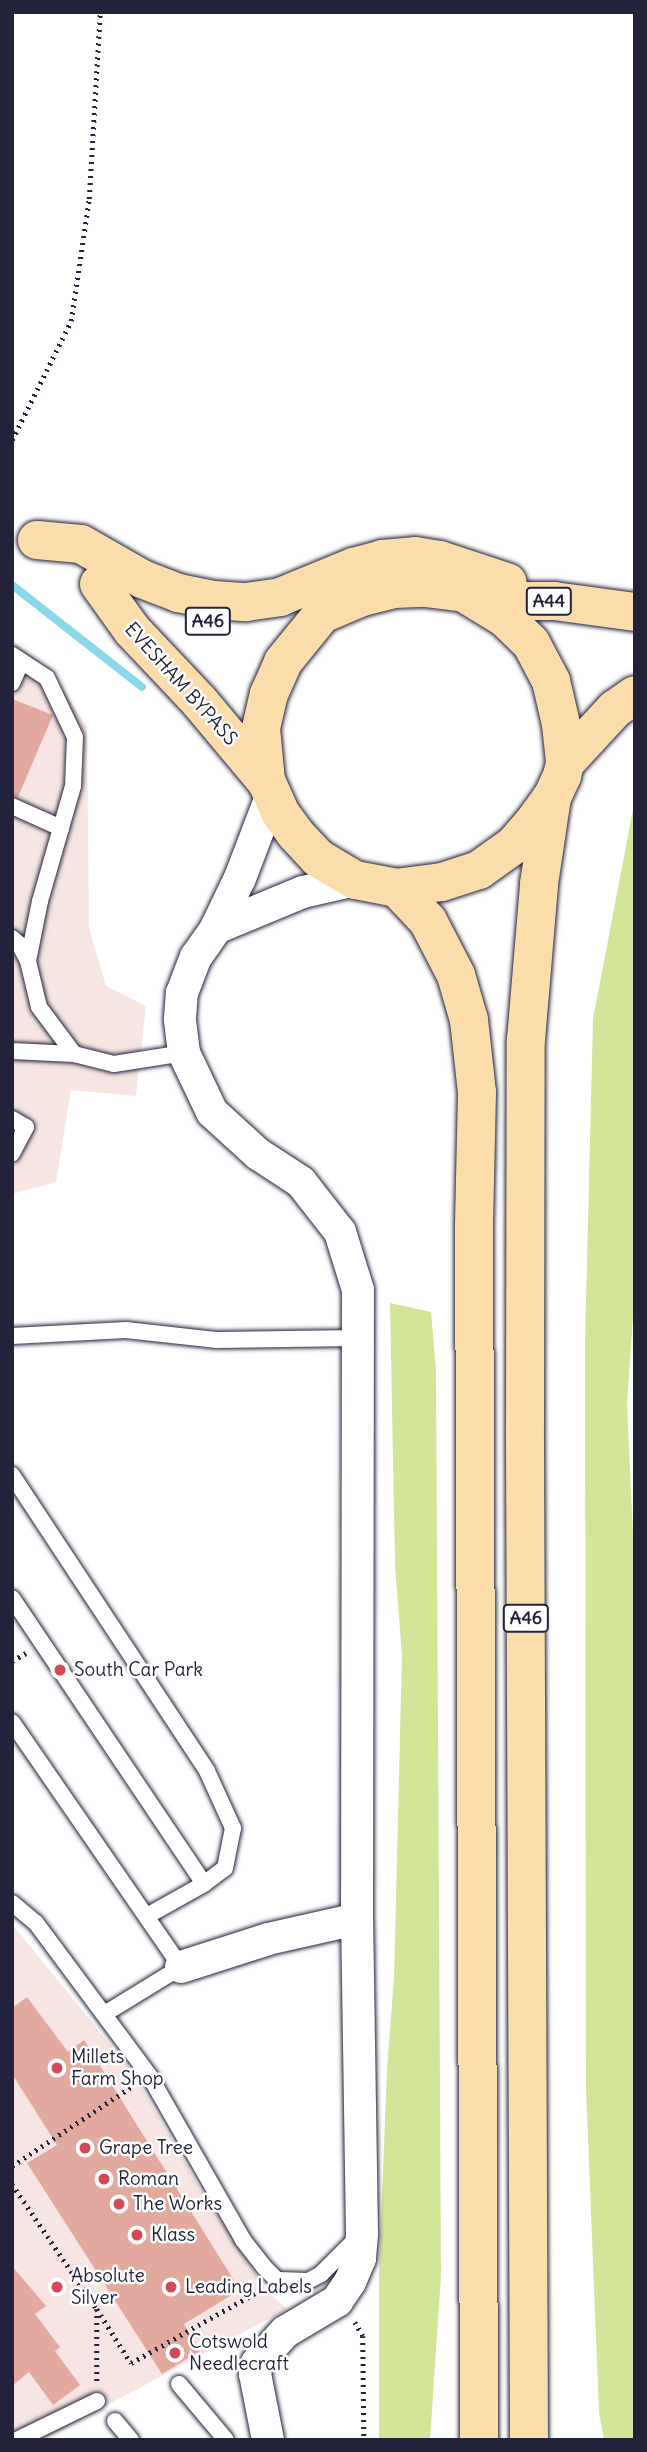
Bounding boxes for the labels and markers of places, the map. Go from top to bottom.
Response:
place label: South Car Park [74,1659,203,1681]
marker: South Car Park [52,1662,68,1678]
place label: Millets Farm Shop [71,2046,164,2090]
marker: Millets Farm Shop [49,2060,65,2076]
place label: Grape Tree [99,2137,193,2159]
marker: Grape Tree [77,2140,93,2156]
place label: Roman [118,2168,179,2190]
marker: Roman [96,2171,112,2187]
place label: The Works [133,2193,222,2215]
marker: The Works [111,2196,127,2212]
place label: Klass [151,2224,195,2246]
marker: Klass [129,2227,145,2243]
place label: Absolute Silver [71,2265,145,2309]
place label: Leading Labels [185,2276,312,2298]
marker: Absolute Silver [49,2279,65,2295]
marker: Leading Labels [163,2279,179,2295]
place label: Cotswold Needlecraft [189,2331,289,2375]
marker: Cotswold Needlecraft [167,2345,183,2361]

